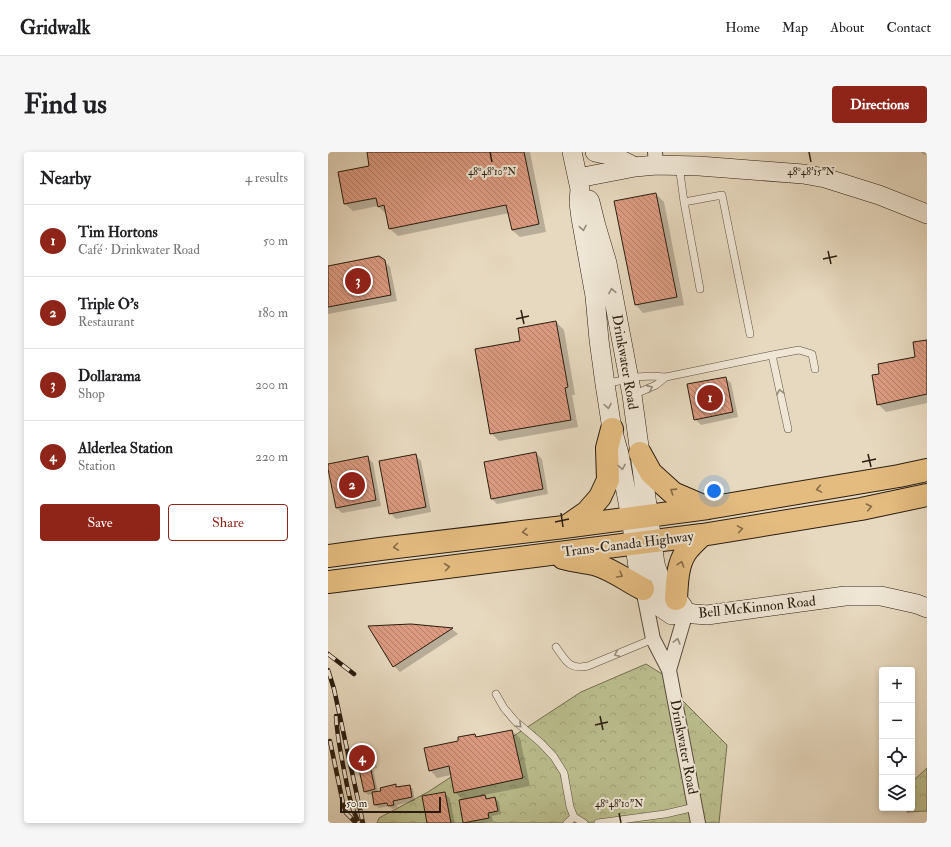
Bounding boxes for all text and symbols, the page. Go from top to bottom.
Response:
text: Gridwalk [20,16,91,40]
text: Home [725,19,760,36]
text: Map [782,19,808,36]
text: About [830,19,864,36]
text: Contact [886,19,931,36]
button: Directions [832,86,927,123]
text: Find us [24,87,107,122]
text: 48°48'10"N [468,166,516,178]
text: 48°48'15"N [787,166,835,178]
text: Nearby [40,168,91,189]
text: 4 results [245,170,288,186]
text: Tim Hortons [78,223,158,242]
one-way arrow [578,225,586,231]
text: 1 [51,233,55,249]
text: 50 m [263,233,288,249]
text: Café · Drinkwater Road [78,242,200,258]
pin: 3 [345,266,371,296]
one-way arrow [608,288,616,294]
text: Triple O's [78,295,139,314]
text: 2 [50,305,56,321]
text: 180 m [258,305,288,321]
street label: Drinkwater Road [608,313,642,411]
text: Restaurant [78,314,134,330]
text: Dollarama [78,367,141,386]
text: 3 [51,377,56,393]
text: 200 m [255,377,288,393]
pin: 1 [697,383,723,413]
one-way arrow [646,384,653,392]
text: Shop [78,386,105,402]
one-way arrow [777,388,785,395]
one-way arrow [604,403,612,410]
text: Alderlea Station [78,439,173,458]
text: 4 [49,449,57,465]
text: 220 m [255,449,288,465]
text: Station [78,458,115,474]
one-way arrow [617,464,625,470]
pin: 2 [339,470,365,500]
your location [704,481,724,501]
one-way arrow [816,484,822,493]
one-way arrow [671,489,678,496]
button: Save [40,504,160,541]
button: Share [168,504,288,541]
one-way arrow [866,504,872,512]
one-way arrow [737,525,744,534]
one-way arrow [522,527,528,536]
street label: Trans-Canada Highway [561,527,695,561]
one-way arrow [393,542,399,551]
one-way arrow [677,560,685,567]
one-way arrow [444,563,450,572]
one-way arrow [616,571,623,578]
street label: Bell McKinnon Road [697,592,817,622]
one-way arrow [672,638,681,645]
one-way arrow [613,649,620,657]
map controls [879,667,915,811]
button: + [879,667,915,703]
street label: Drinkwater Road [666,698,702,796]
button: − [879,703,915,739]
one-way arrow [515,720,522,727]
button: locate [879,739,915,775]
pin: 4 [349,743,375,773]
button: layers [879,775,915,811]
scale bar [340,795,441,814]
text: 50 m [346,797,367,810]
text: 48°48'10"N [595,798,643,810]

